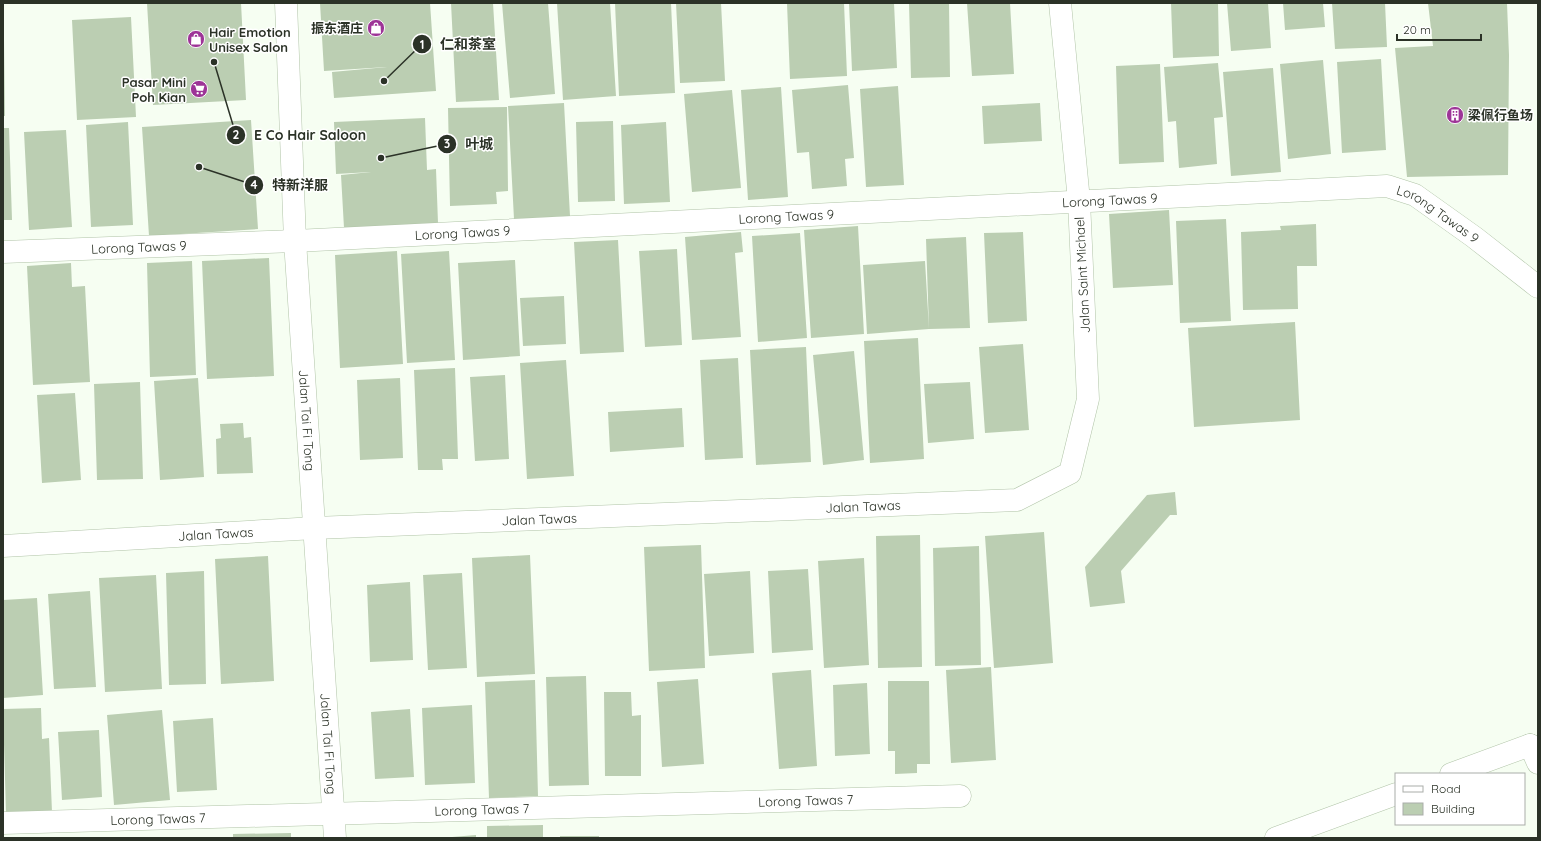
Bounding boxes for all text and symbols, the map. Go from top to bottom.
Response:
scale bar [1397,16,1481,42]
shop icon: 振东酒庄 [366,18,386,38]
place label: 振东酒庄 [311,20,363,36]
text: 20 m [1403,22,1431,37]
place label: Hair Emotion Unisex Salon [209,24,291,55]
shop icon: Hair Emotion Unisex Salon [186,29,206,49]
callout: 仁和茶室 [412,31,504,57]
text: 仁和茶室 [440,35,496,53]
text: 1 [420,37,424,52]
place label: Pasar Mini Poh Kian [122,74,186,105]
supermarket icon: Pasar Mini Poh Kian [189,79,209,99]
building icon: 梁佩行鱼场 [1445,105,1465,125]
place label: 梁佩行鱼场 [1468,107,1533,123]
callout: E Co Hair Saloon [226,122,374,148]
text: E Co Hair Saloon [254,126,366,144]
text: 2 [233,127,240,142]
callout: 叶城 [437,131,501,157]
text: 叶城 [465,135,493,153]
text: 3 [444,136,450,151]
callout: 特新洋服 [244,172,336,198]
text: 特新洋服 [272,176,328,194]
text: 4 [250,177,258,192]
street label: Lorong Tawas 9 [1395,182,1482,246]
street label: Lorong Tawas 9 [1062,190,1158,210]
street label: Lorong Tawas 9 [738,206,834,227]
street label: Jalan Saint Michael [1071,216,1093,334]
street label: Lorong Tawas 9 [414,222,511,243]
street label: Lorong Tawas 9 [91,237,187,257]
street label: Jalan Tai Fi Tong [296,369,318,472]
street label: Jalan Tawas [825,497,901,516]
street label: Jalan Tawas [501,510,577,529]
street label: Jalan Tawas [177,524,254,544]
street label: Jalan Tai Fi Tong [317,692,340,795]
legend [1395,773,1525,825]
text: Road [1431,781,1461,796]
street label: Lorong Tawas 7 [758,791,854,810]
street label: Lorong Tawas 7 [434,800,530,819]
text: Building [1431,801,1475,816]
street label: Lorong Tawas 7 [110,809,206,828]

